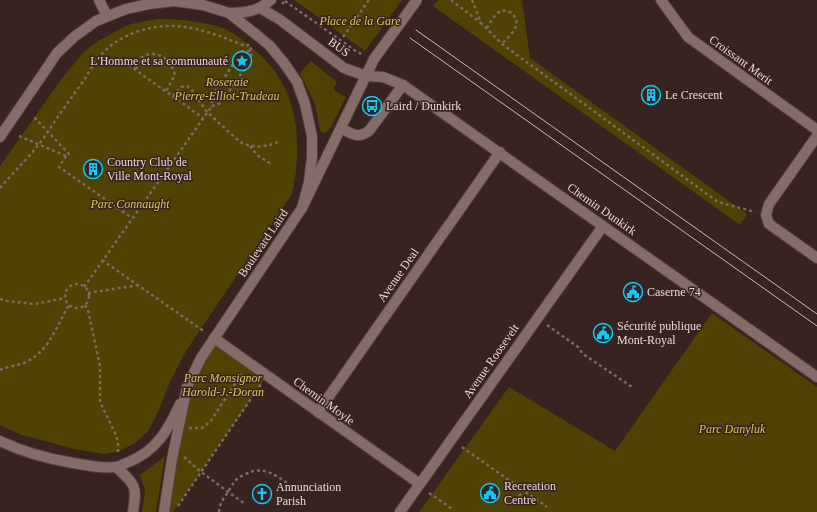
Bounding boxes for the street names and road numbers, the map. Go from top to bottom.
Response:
street label: Croissant Merit [707,32,776,88]
street label: BUS [325,34,353,60]
street label: Chemin Dunkirk [565,180,639,238]
street label: Boulevard Laird [235,206,291,280]
street label: Avenue Deal [374,245,422,304]
street label: Avenue Roosevelt [460,321,522,401]
street label: Chemin Moyle [291,374,357,428]

